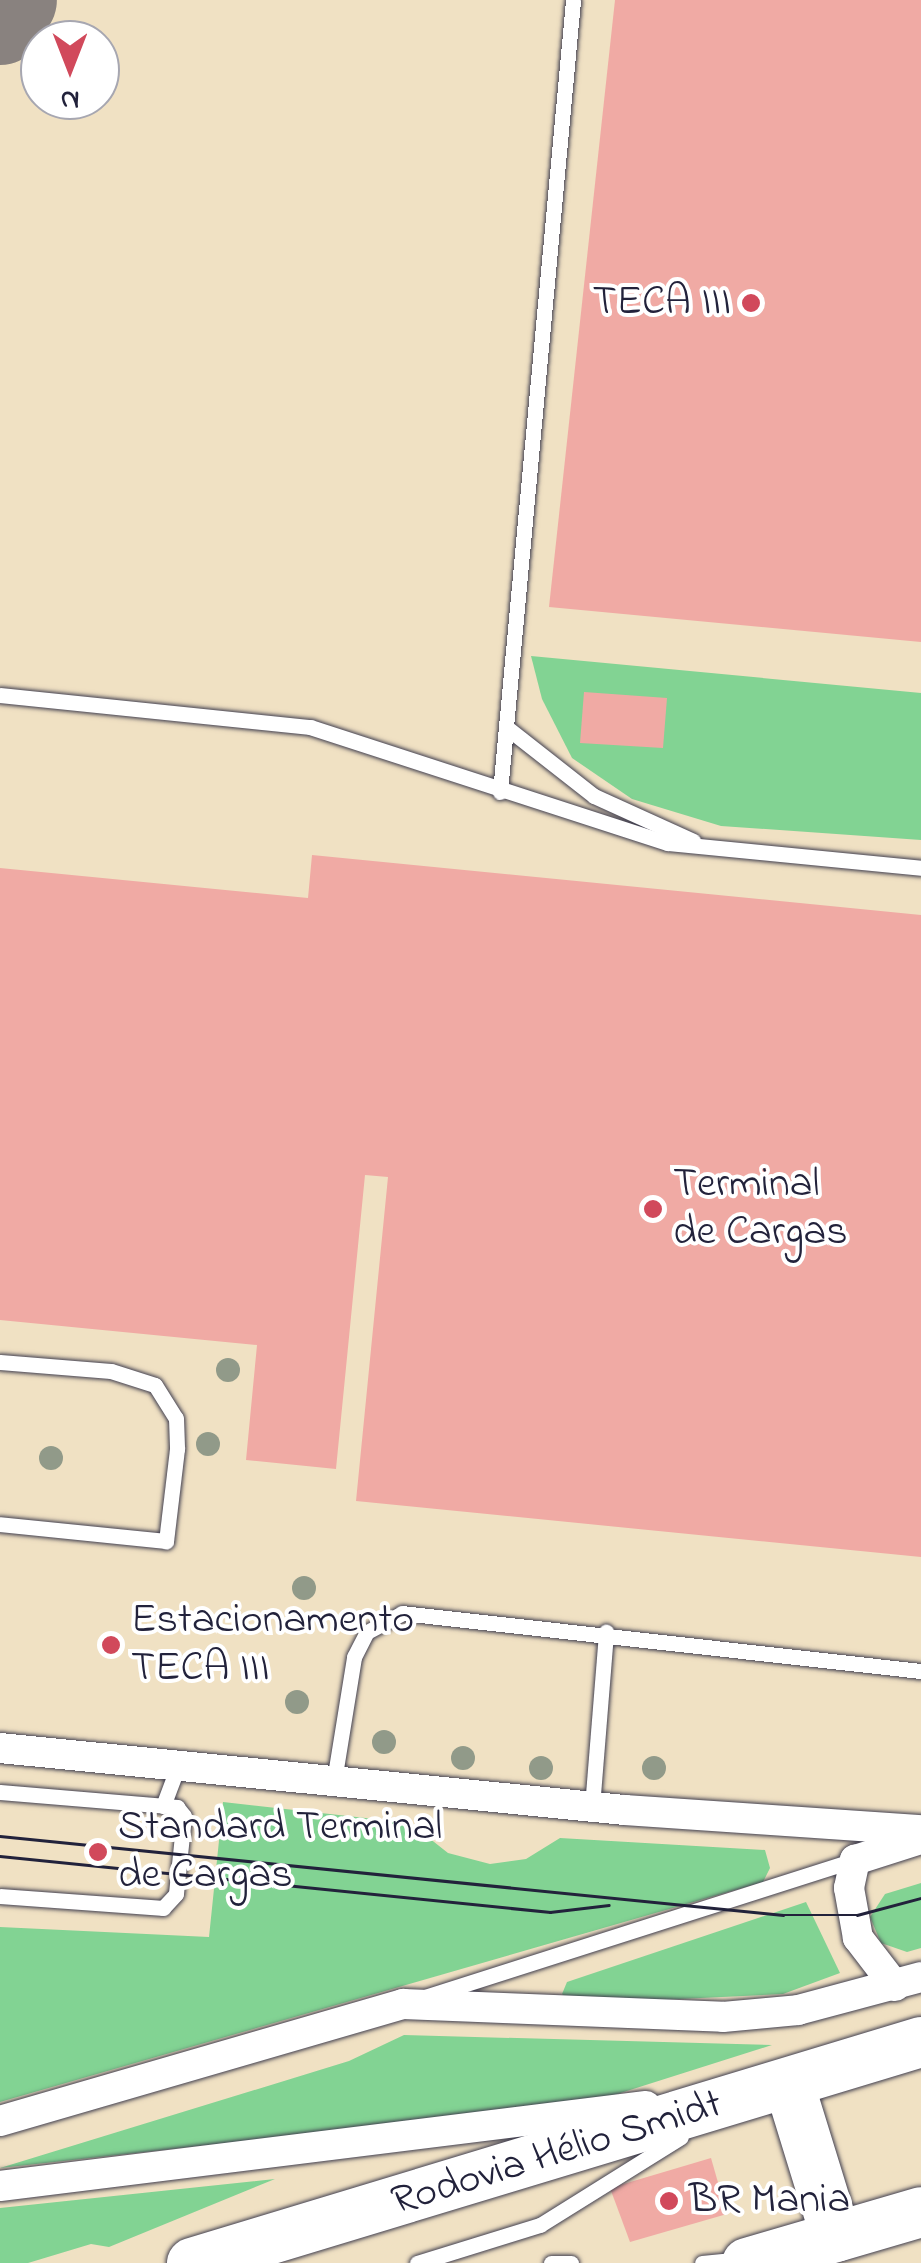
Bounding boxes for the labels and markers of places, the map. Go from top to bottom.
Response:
place label: TECA III [592,278,731,328]
marker: TECA III [740,292,762,314]
place label: Terminal de Cargas [673,1160,848,1258]
marker: Terminal de Cargas [642,1198,664,1220]
place label: Estacionamento TECA III [131,1596,414,1694]
marker: Estacionamento TECA III [100,1634,122,1656]
place label: Standard Terminal de Cargas [118,1803,442,1902]
marker: Standard Terminal de Cargas [87,1841,109,1863]
place label: BR Mania [689,2176,850,2226]
marker: BR Mania [658,2190,680,2212]

